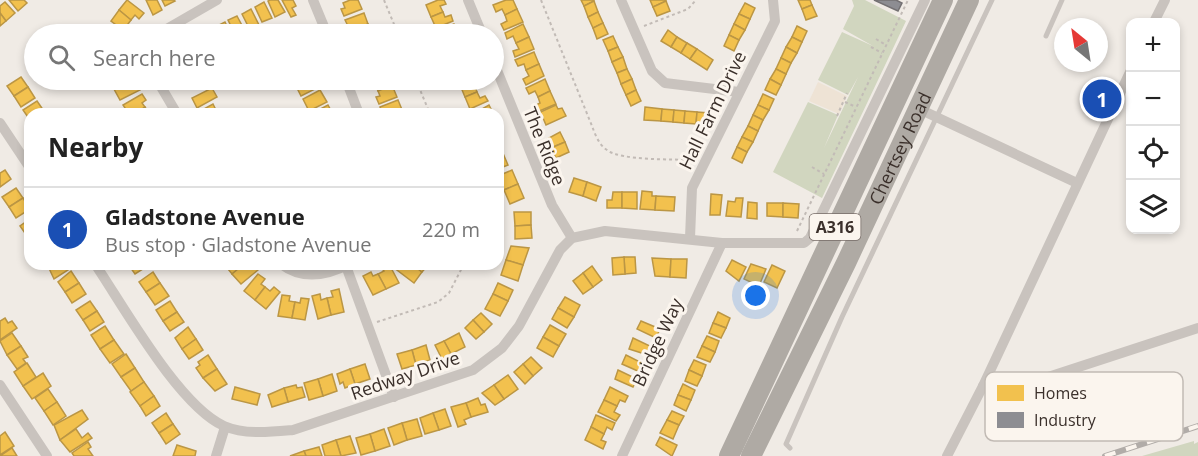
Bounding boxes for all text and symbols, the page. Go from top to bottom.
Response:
north arrow [1054,18,1108,72]
map controls [1126,18,1180,234]
button: + [1126,18,1180,72]
search box [24,24,504,90]
icon: search [45,41,78,74]
text: Search here [93,42,216,72]
street label: Hall Farm Drive [673,47,751,173]
button: − [1126,72,1180,126]
pin: 1 [1082,76,1122,122]
street label: Chertsey Road [863,88,936,208]
street label: The Ridge [518,103,572,189]
button: locate [1126,126,1180,180]
text: Nearby [48,129,143,165]
button: layers [1126,180,1180,234]
text: Gladstone Avenue [105,201,305,231]
road number: A316 [810,214,860,240]
text: 1 [62,216,73,243]
text: 220 m [422,216,480,243]
text: Bus stop · Gladstone Avenue [105,231,371,258]
your location [741,281,770,310]
street label: Bridge Way [626,293,688,390]
street label: Redway Drive [347,345,463,405]
legend [985,372,1183,441]
text: Homes [1034,382,1087,404]
text: Industry [1034,409,1097,431]

